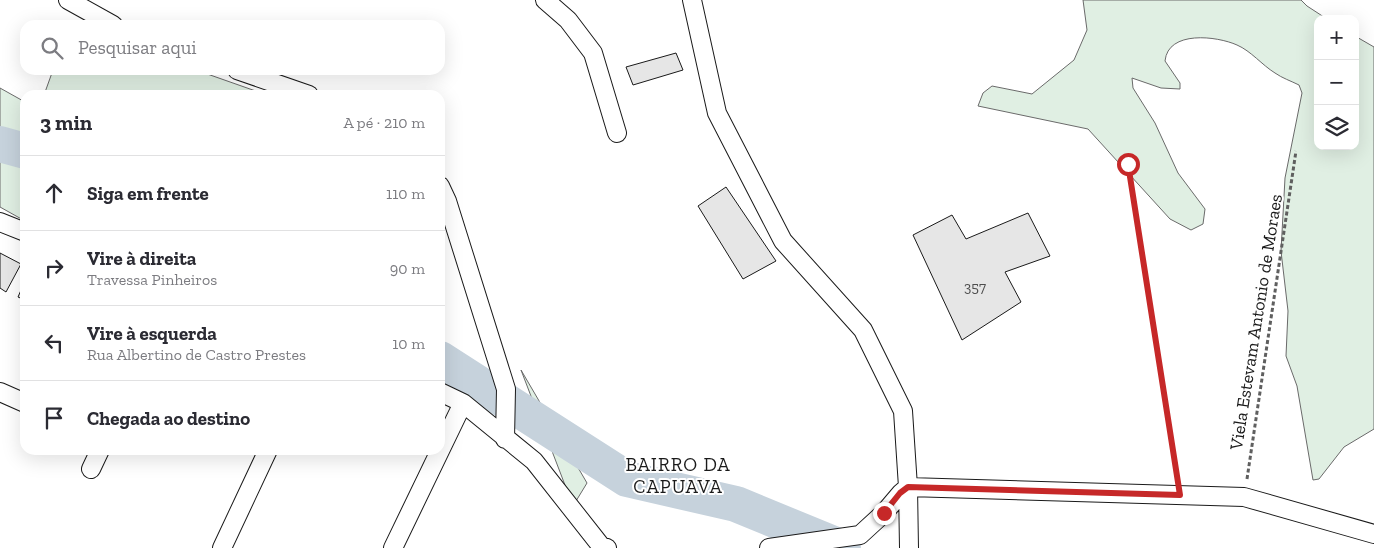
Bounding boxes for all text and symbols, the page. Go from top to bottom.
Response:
map controls [1314,15,1359,150]
button: + [1314,15,1359,60]
search box [20,20,445,75]
icon: search [38,34,66,62]
text: Pesquisar aqui [78,36,197,59]
button: − [1314,60,1359,105]
button: layers [1314,105,1359,150]
text: 3 min [40,110,92,135]
text: A pé · 210 m [343,113,425,132]
route start [1117,153,1140,176]
icon: ahead [40,179,68,207]
text: Siga em frente [87,182,209,205]
text: 110 m [386,184,425,203]
street label: Viela Estevam Antonio de Moraes [1225,192,1287,453]
text: Vire à direita [87,247,196,270]
icon: right [40,254,68,282]
text: 90 m [390,259,425,278]
text: Travessa Pinheiros [87,270,217,289]
house number: 357 [964,278,986,296]
text: Vire à esquerda [87,322,217,345]
icon: left [40,329,68,357]
text: 10 m [392,334,425,353]
text: Rua Albertino de Castro Prestes [87,345,306,364]
icon: arrive [40,404,68,432]
text: Chegada ao destino [87,407,250,430]
district label: BAIRRO DA CAPUAVA [625,453,731,498]
route end [873,502,896,525]

